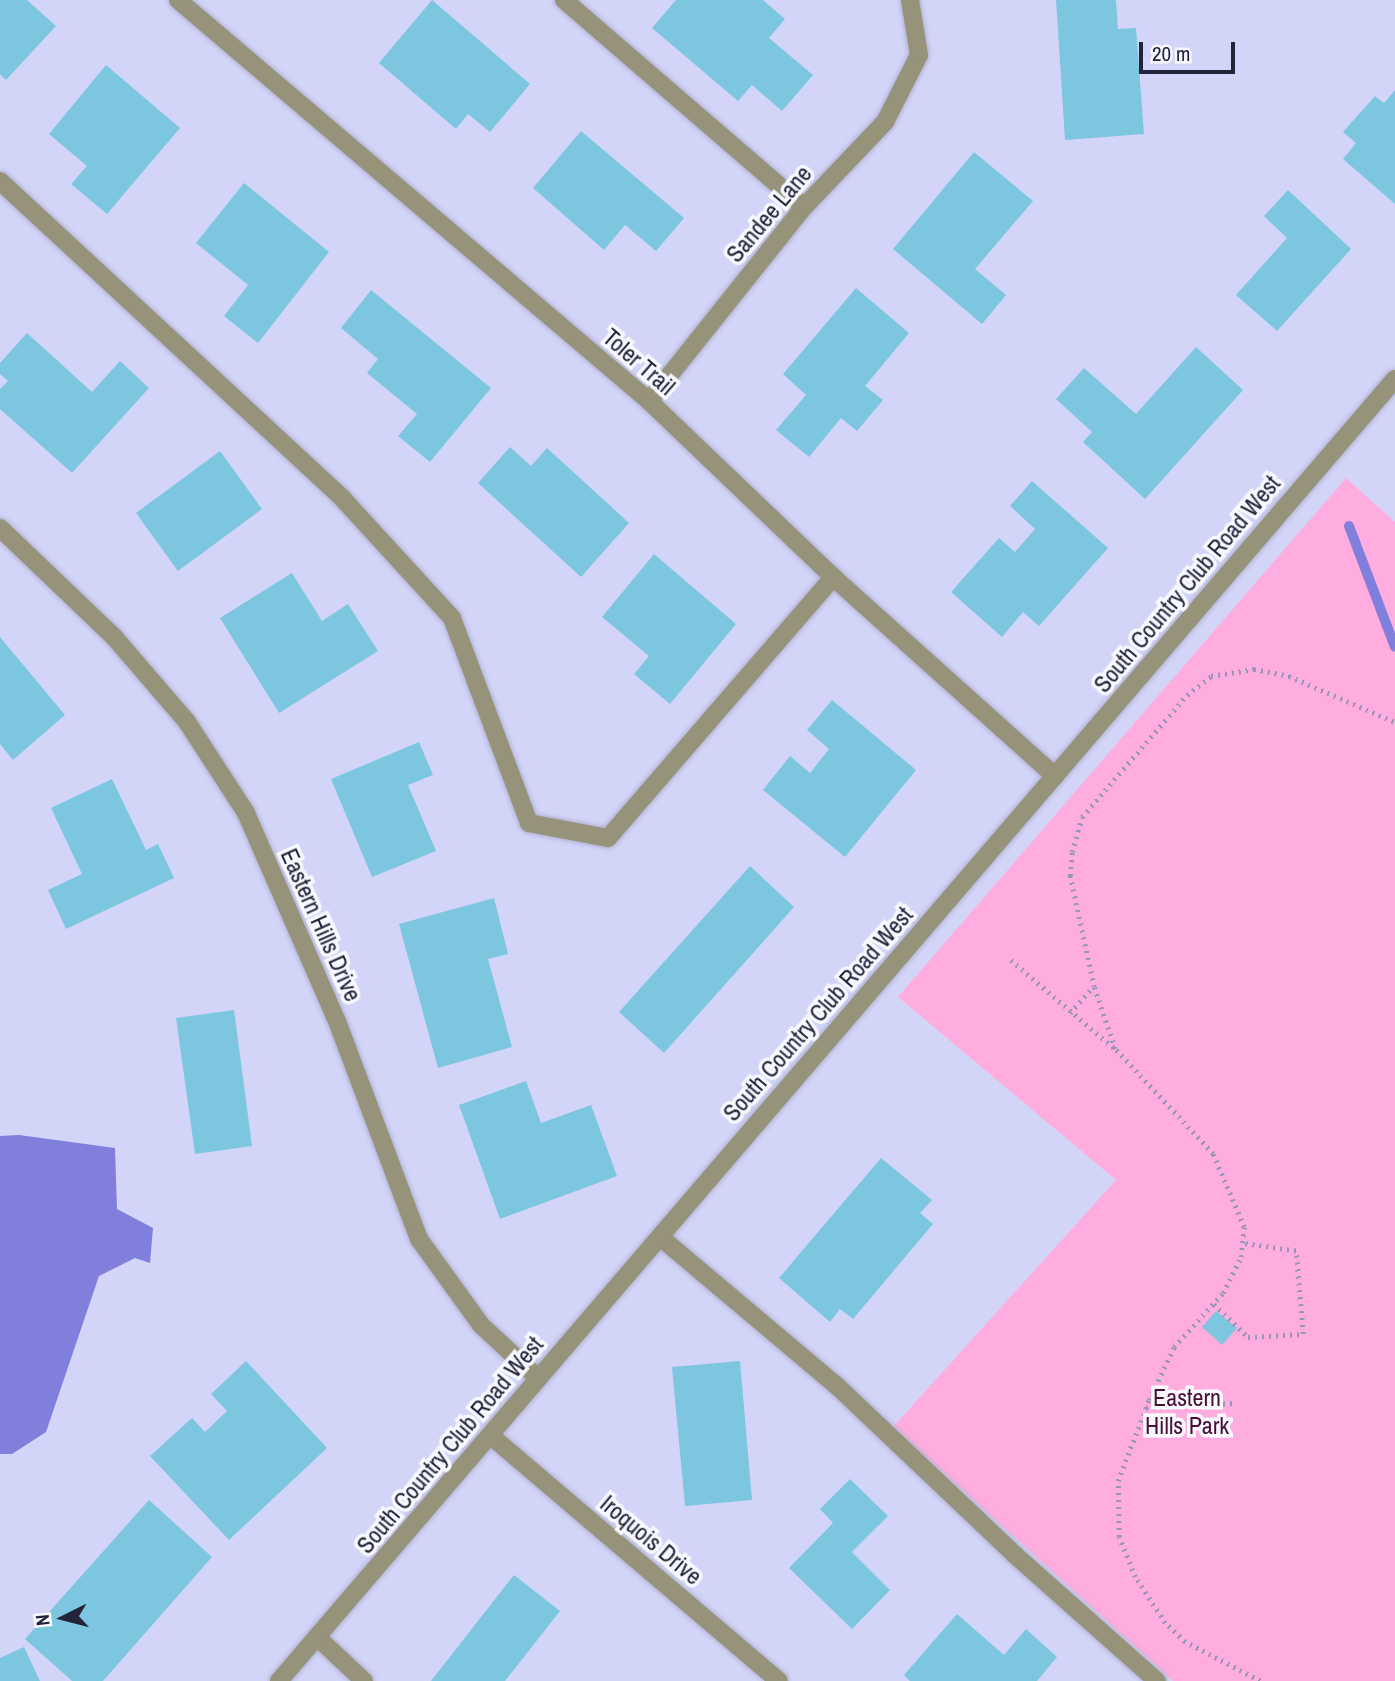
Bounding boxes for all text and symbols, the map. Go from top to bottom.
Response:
scale bar [1143,28,1239,72]
text: 20 m [1152,39,1190,68]
street label: Sandee Lane [720,160,818,268]
street label: Toler Trail [597,323,681,401]
street label: South Country Club Road West [1088,470,1286,698]
street label: Eastern Hills Drive [274,844,368,1006]
street label: South Country Club Road West [717,901,919,1127]
street label: South Country Club Road West [351,1331,549,1559]
park label: Eastern Hills Park [1145,1384,1229,1440]
street label: Iroquois Drive [594,1489,708,1591]
north arrow [28,1583,98,1653]
text: N [29,1613,56,1627]

